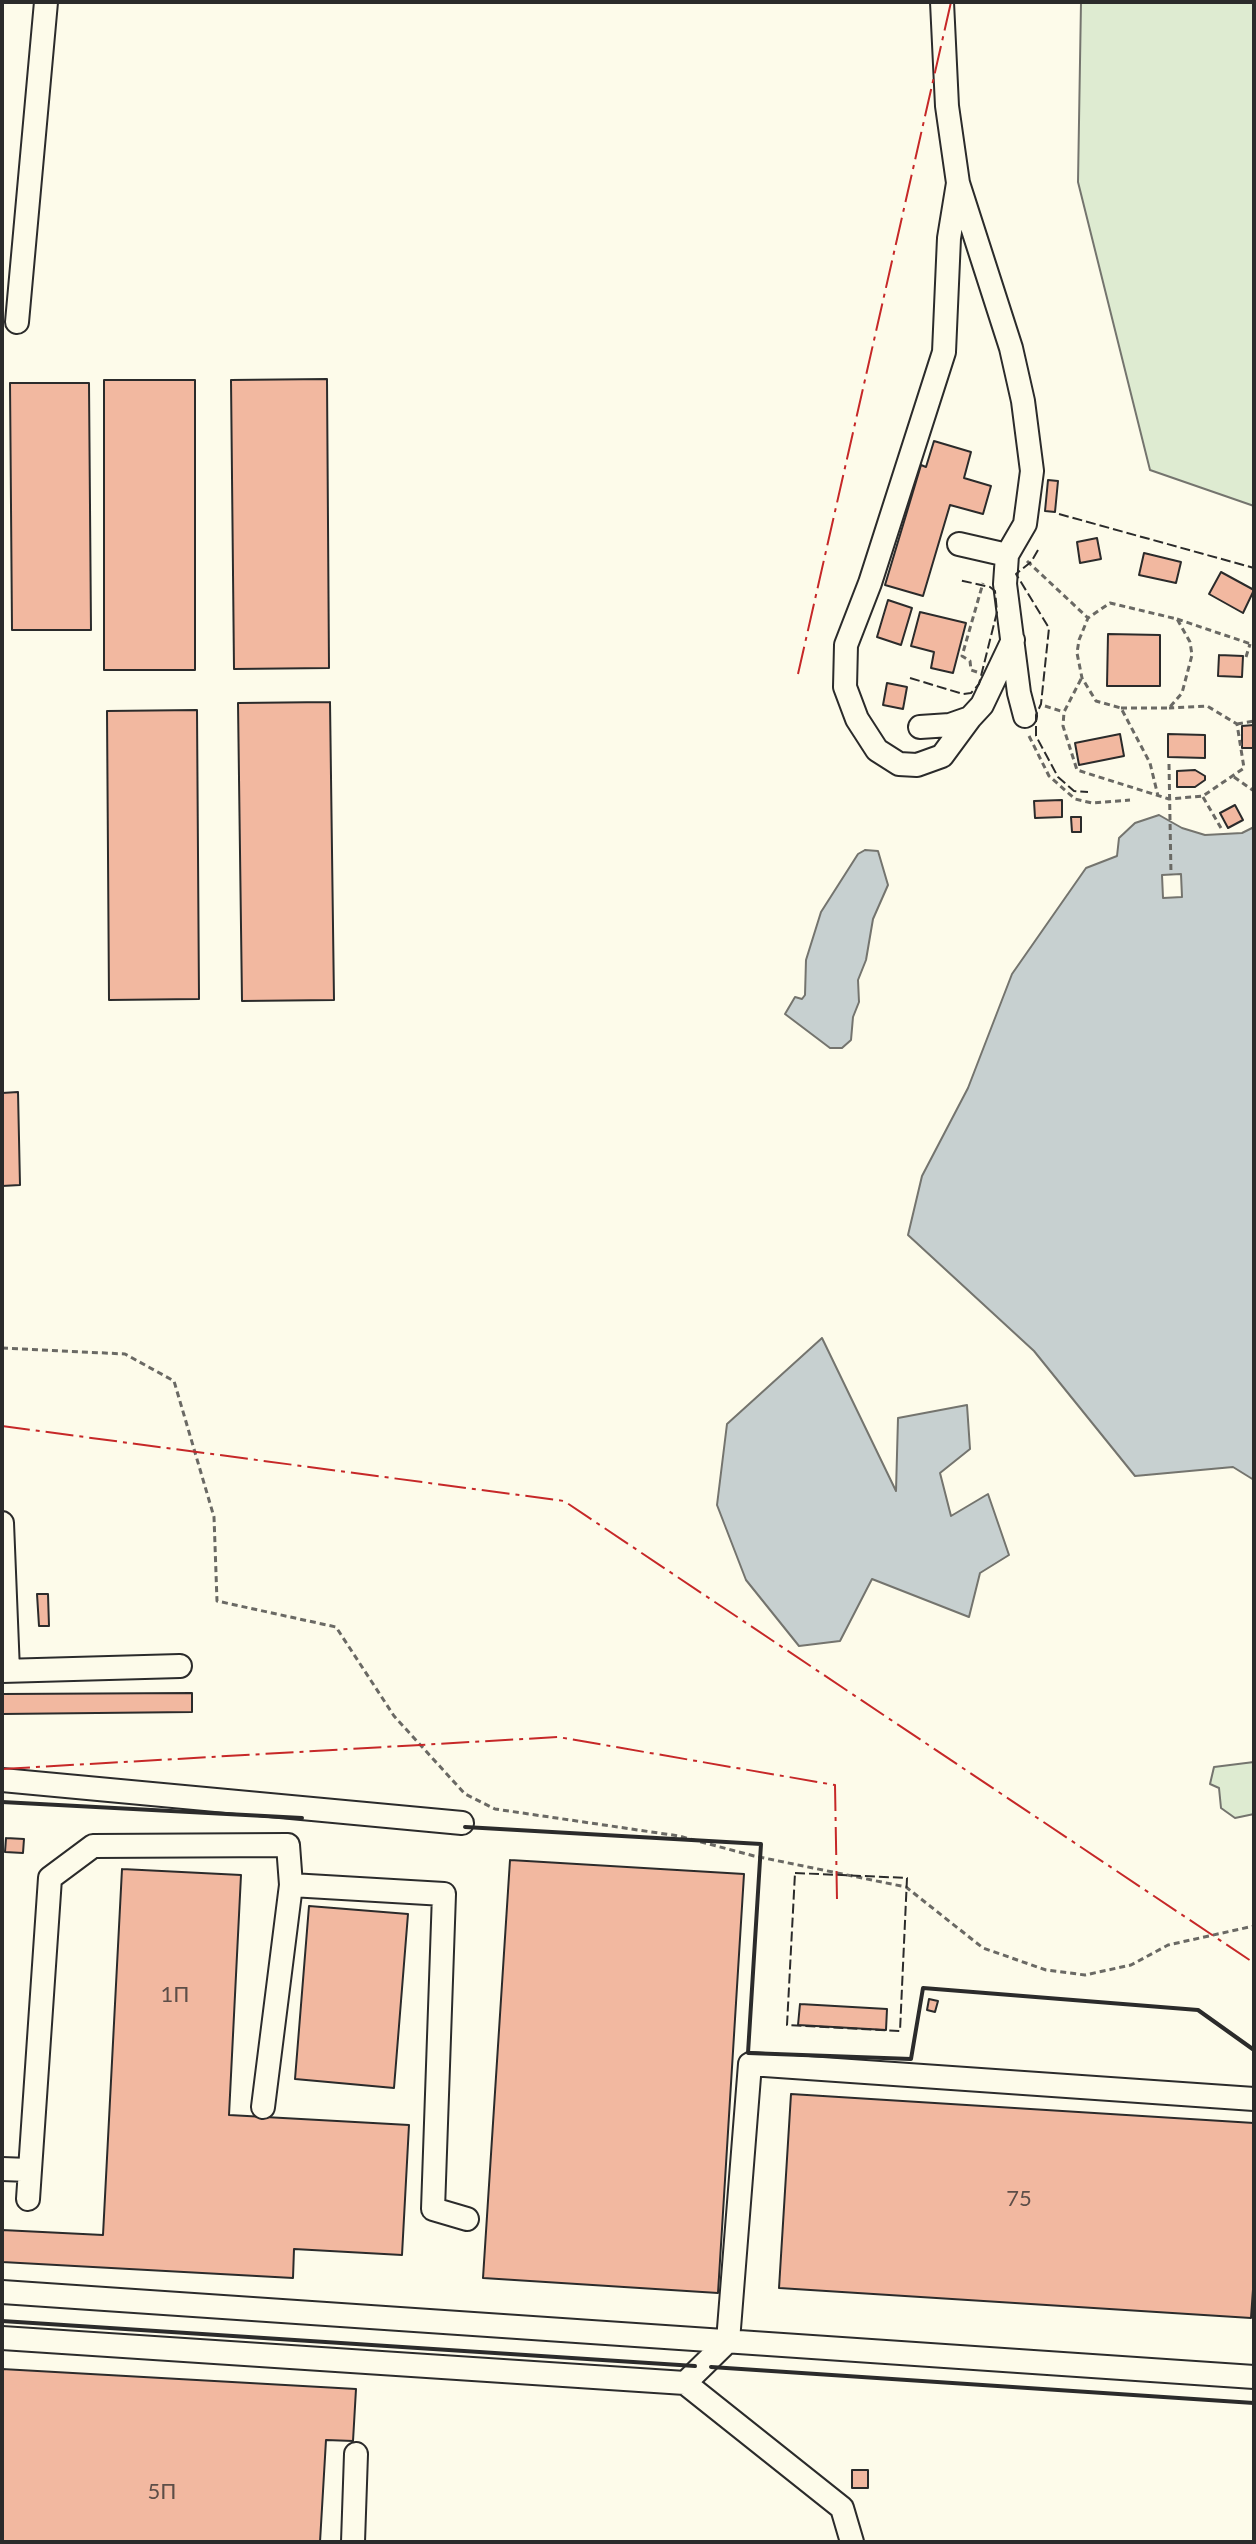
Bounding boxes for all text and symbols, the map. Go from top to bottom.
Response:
house number: 1П [161,1982,189,2008]
house number: 75 [1006,2186,1032,2212]
house number: 5П [148,2479,176,2505]

